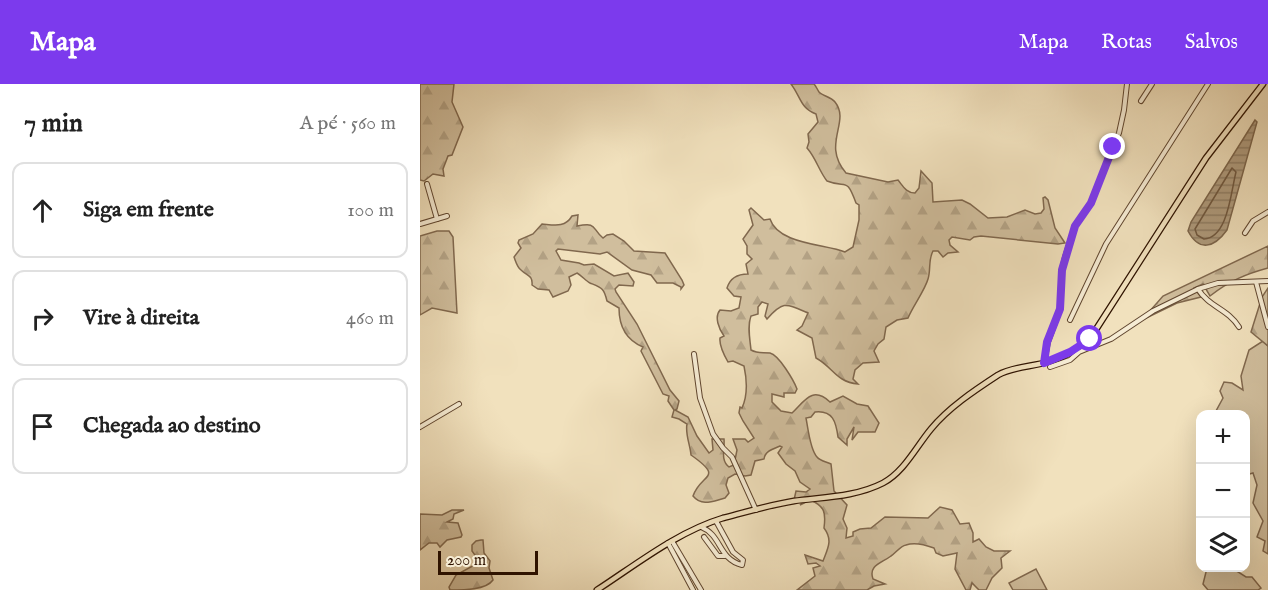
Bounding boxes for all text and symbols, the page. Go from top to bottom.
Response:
text: Mapa [30,25,96,60]
text: Mapa [1019,29,1068,56]
text: Rotas [1101,29,1152,56]
text: Salvos [1185,29,1238,56]
text: 7 min [24,107,83,140]
text: A pé · 560 m [300,111,396,136]
route end [1099,133,1125,159]
icon: ahead [26,194,59,227]
text: Siga em frente [83,196,214,224]
text: 100 m [347,198,394,223]
icon: right [26,302,59,335]
text: Vire à direita [83,304,199,332]
text: 460 m [346,306,394,331]
route start [1076,325,1102,351]
icon: arrive [26,410,59,443]
map controls [1196,410,1250,572]
button: + [1196,410,1250,464]
text: Chegada ao destino [83,412,261,440]
button: − [1196,464,1250,518]
button: layers [1196,518,1250,572]
scale bar [438,548,538,576]
text: 200 m [447,551,486,571]

